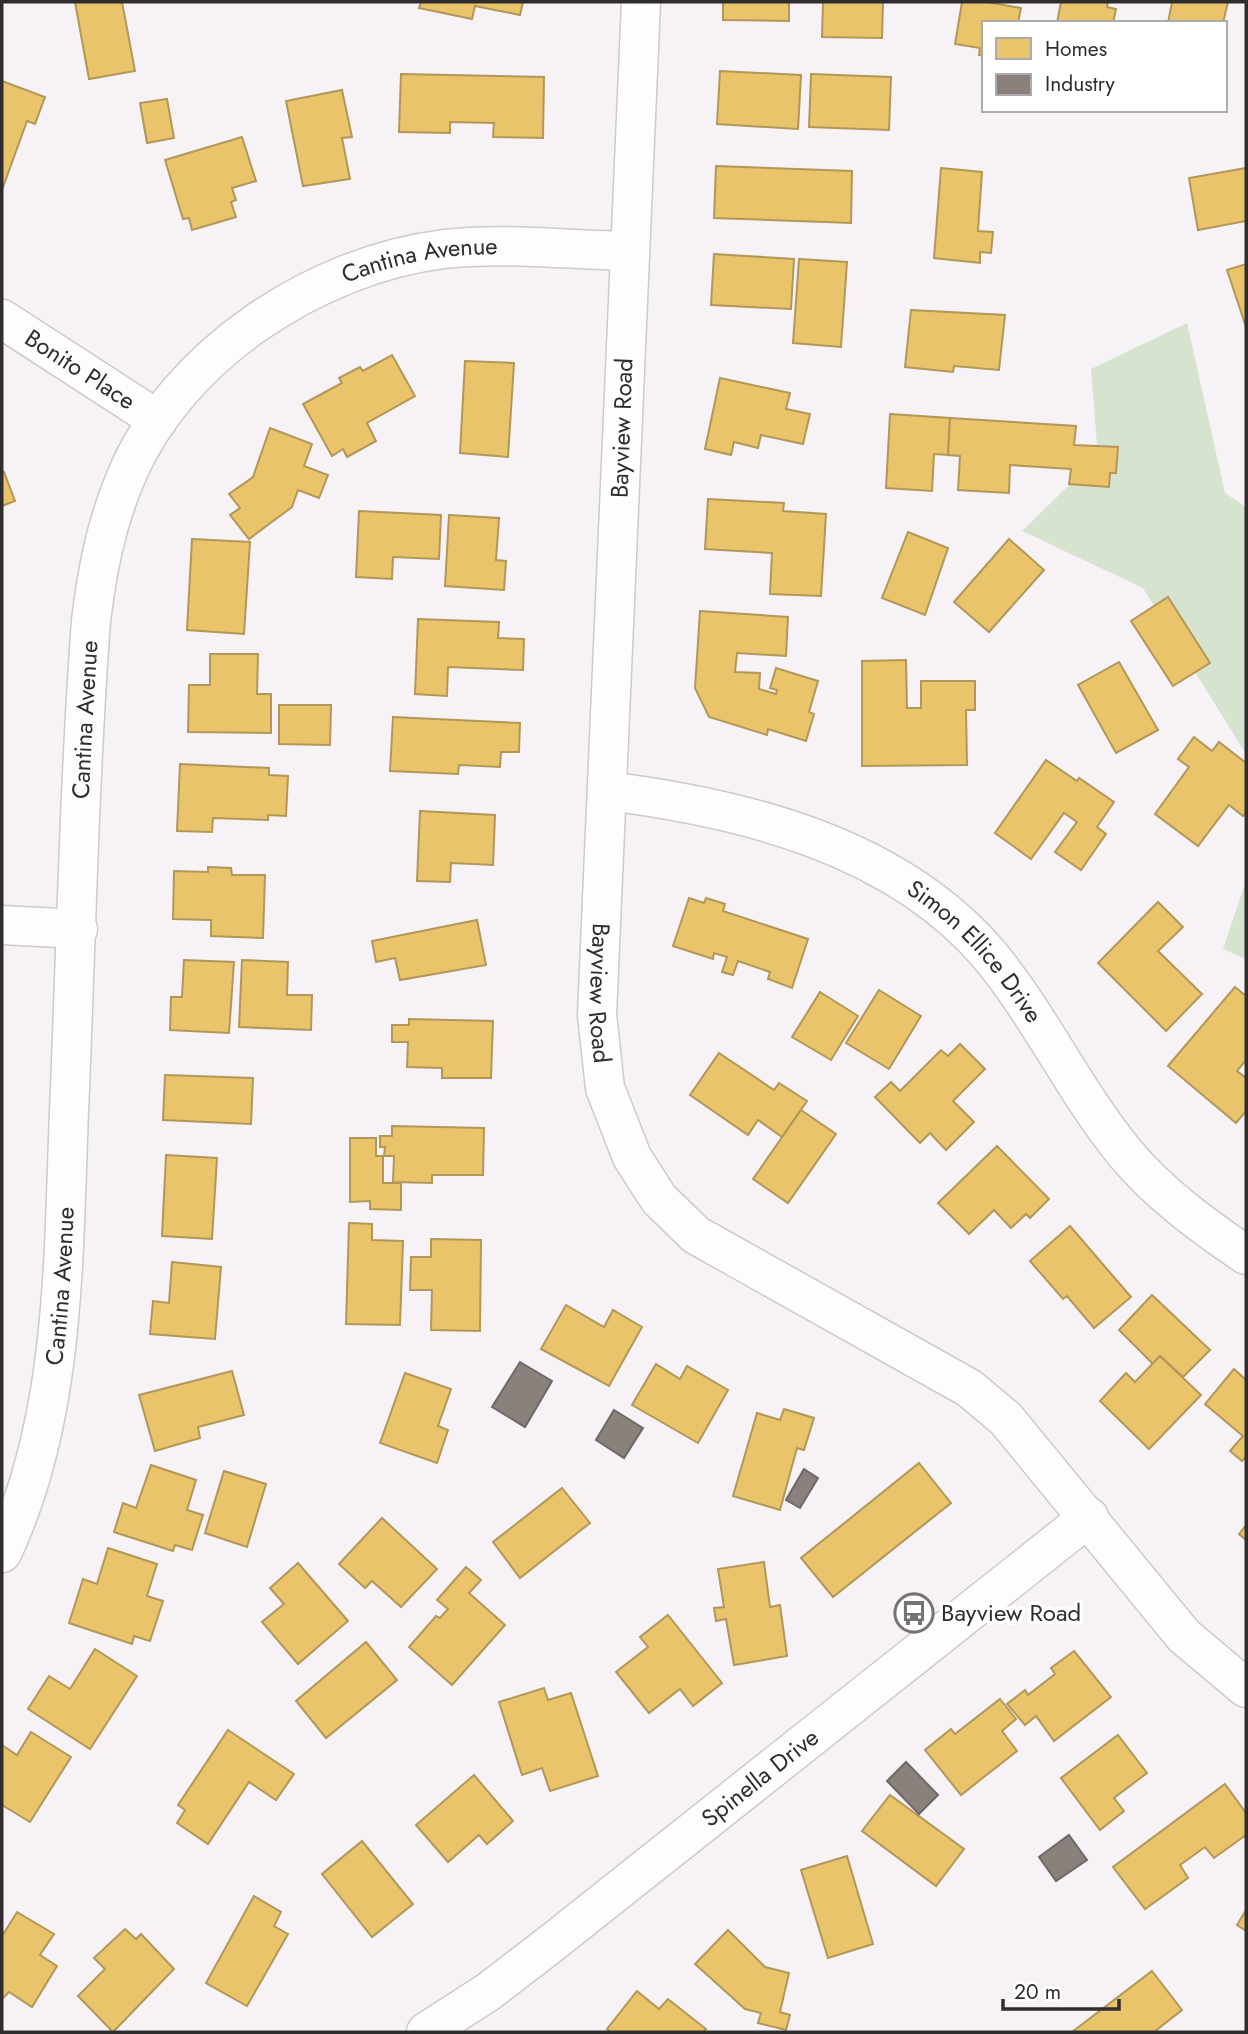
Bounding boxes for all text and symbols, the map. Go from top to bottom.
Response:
legend [982,21,1227,112]
text: Homes [1045,34,1107,64]
text: Industry [1045,69,1116,99]
street label: Cantina Avenue [336,228,498,292]
street label: Bonito Place [18,320,143,418]
street label: Bayview Road [602,357,641,499]
street label: Cantina Avenue [63,639,107,800]
street label: Simon Ellice Drive [900,871,1051,1029]
street label: Bayview Road [580,922,620,1065]
street label: Cantina Avenue [36,1206,83,1367]
bus stop icon: Bayview Road [893,1592,935,1634]
place label: Bayview Road [941,1595,1081,1630]
street label: Spinella Drive [694,1720,826,1835]
scale bar [1003,1968,1118,2012]
text: 20 m [1014,1977,1061,2007]

